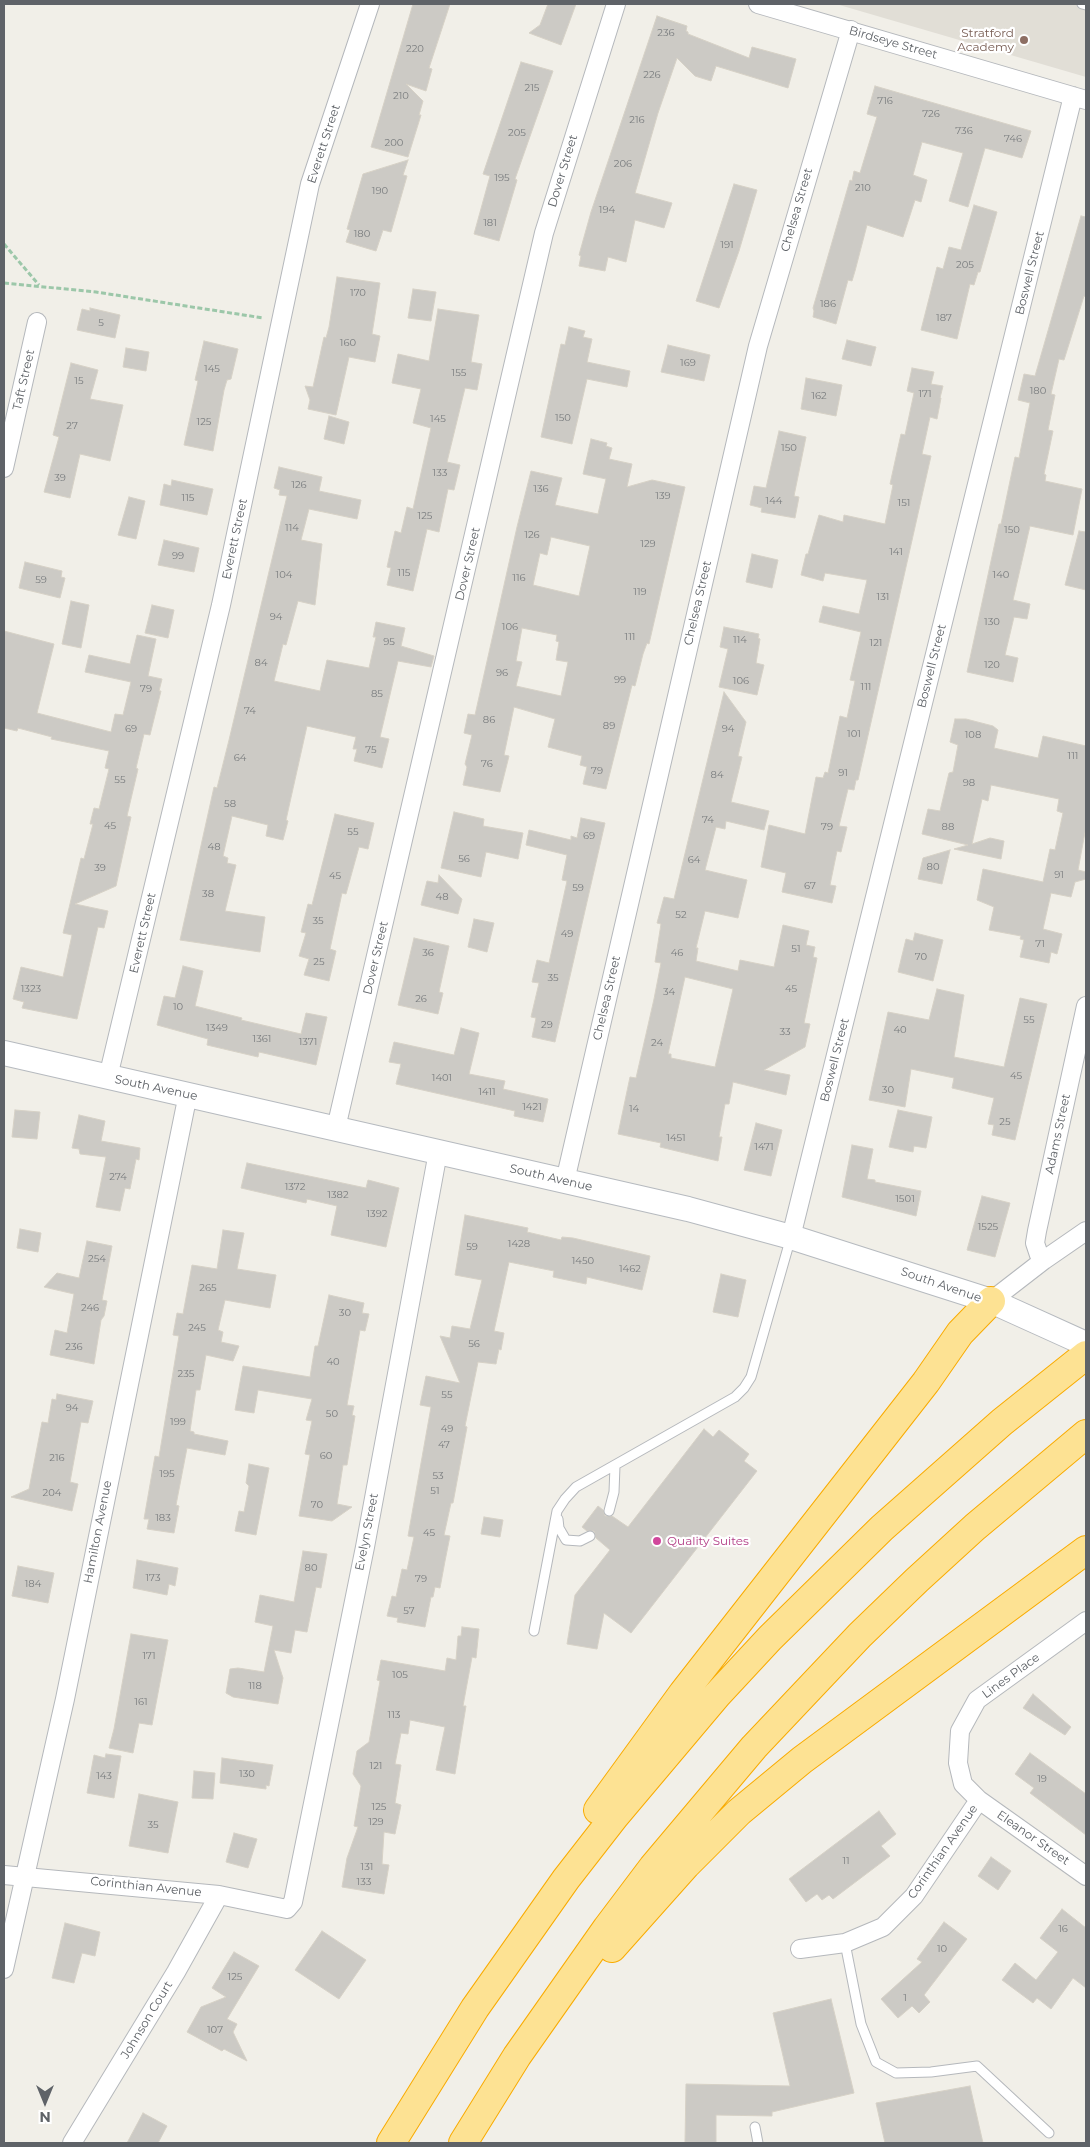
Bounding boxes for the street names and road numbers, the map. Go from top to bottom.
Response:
street label: Birdseye Street [847,24,939,62]
street label: Everett Street [304,103,344,185]
street label: Dover Street [545,133,581,209]
street label: Chelsea Street [778,166,816,254]
street label: Boswell Street [1013,230,1047,316]
street label: Taft Street [10,348,38,412]
street label: Everett Street [219,497,251,581]
street label: Dover Street [453,526,483,602]
street label: Chelsea Street [681,559,715,647]
street label: Boswell Street [915,623,949,709]
street label: Everett Street [127,891,159,975]
street label: Dover Street [361,920,391,996]
street label: Chelsea Street [590,954,624,1042]
street label: Boswell Street [818,1017,852,1103]
street label: South Avenue [113,1072,199,1104]
street label: Adams Street [1042,1093,1074,1175]
street label: South Avenue [508,1161,594,1195]
street label: South Avenue [899,1264,983,1306]
street label: Hamilton Avenue [81,1479,115,1585]
street label: Evelyn Street [352,1492,382,1572]
street label: Lines Place [979,1650,1043,1702]
street label: Corinthian Avenue [905,1802,981,1902]
street label: Eleanor Street [994,1808,1072,1868]
street label: Corinthian Avenue [90,1874,202,1900]
street label: Johnson Court [118,1979,176,2061]

